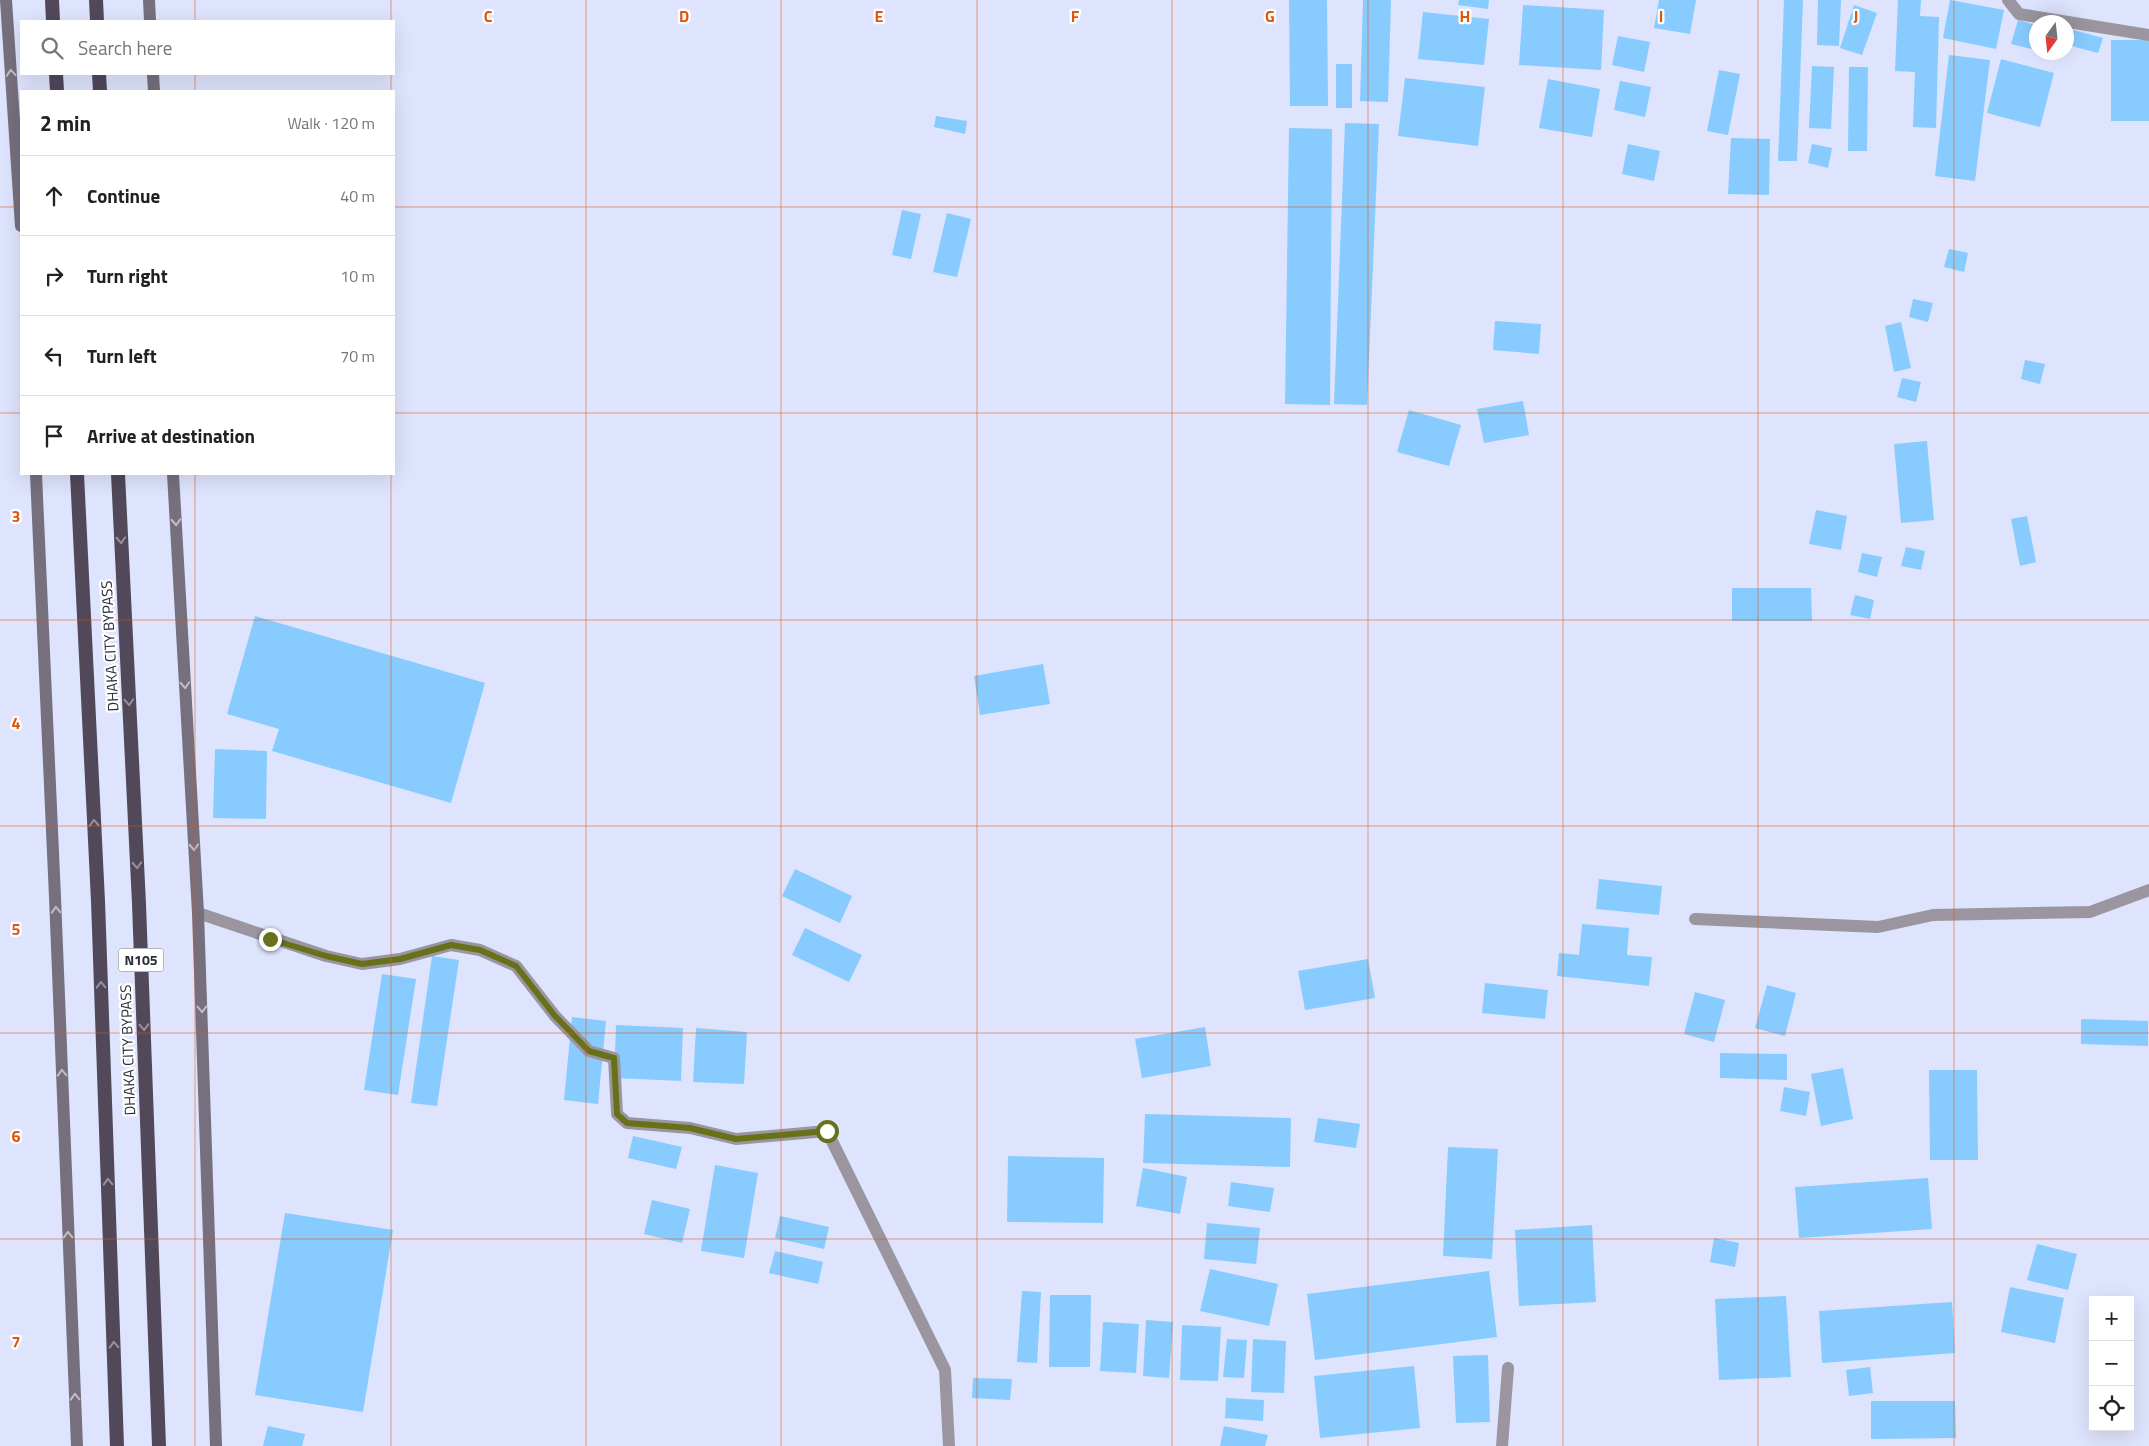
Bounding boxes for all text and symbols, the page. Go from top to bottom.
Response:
text: C [484,4,493,28]
text: D [679,4,689,28]
text: E [875,4,884,28]
text: F [1071,4,1080,28]
text: G [1265,4,1275,28]
text: H [1460,4,1470,28]
text: I [1659,4,1663,28]
text: J [1854,4,1858,28]
north arrow [2029,15,2074,60]
search box [20,20,395,75]
text: Search here [78,33,172,62]
icon: search [38,34,66,62]
one-way arrow [5,69,16,77]
text: 2 min [40,107,91,139]
text: Walk · 120 m [287,111,375,135]
text: Continue [87,181,160,210]
icon: ahead [40,182,68,210]
text: 40 m [340,184,375,208]
text: Turn right [87,261,168,290]
icon: right [40,262,68,290]
text: 10 m [340,264,375,288]
text: Turn left [87,341,157,370]
icon: left [40,342,68,370]
text: 70 m [340,344,375,368]
text: Arrive at destination [87,421,255,450]
icon: arrive [40,422,68,450]
text: 3 [12,504,20,528]
one-way arrow [170,519,181,527]
one-way arrow [116,536,127,544]
street label: DHAKA CITY BYPASS [95,580,124,712]
one-way arrow [179,681,190,689]
one-way arrow [124,698,135,706]
text: 4 [12,711,21,735]
one-way arrow [88,818,99,826]
one-way arrow [189,843,200,851]
one-way arrow [132,861,143,869]
one-way arrow [50,906,61,914]
text: 5 [12,917,21,941]
route end [259,928,282,951]
road number: N105 [118,948,164,972]
one-way arrow [95,981,106,989]
street label: DHAKA CITY BYPASS [114,984,141,1116]
one-way arrow [196,1005,207,1013]
one-way arrow [139,1024,149,1031]
one-way arrow [57,1068,67,1076]
route start [816,1120,839,1143]
text: 6 [12,1124,21,1148]
one-way arrow [102,1178,113,1186]
one-way arrow [63,1231,74,1239]
map controls [2089,1296,2134,1431]
button: + [2089,1296,2134,1341]
text: 7 [12,1330,20,1354]
one-way arrow [108,1341,119,1349]
button: − [2089,1341,2134,1386]
button: locate [2089,1386,2134,1431]
one-way arrow [69,1393,80,1401]

